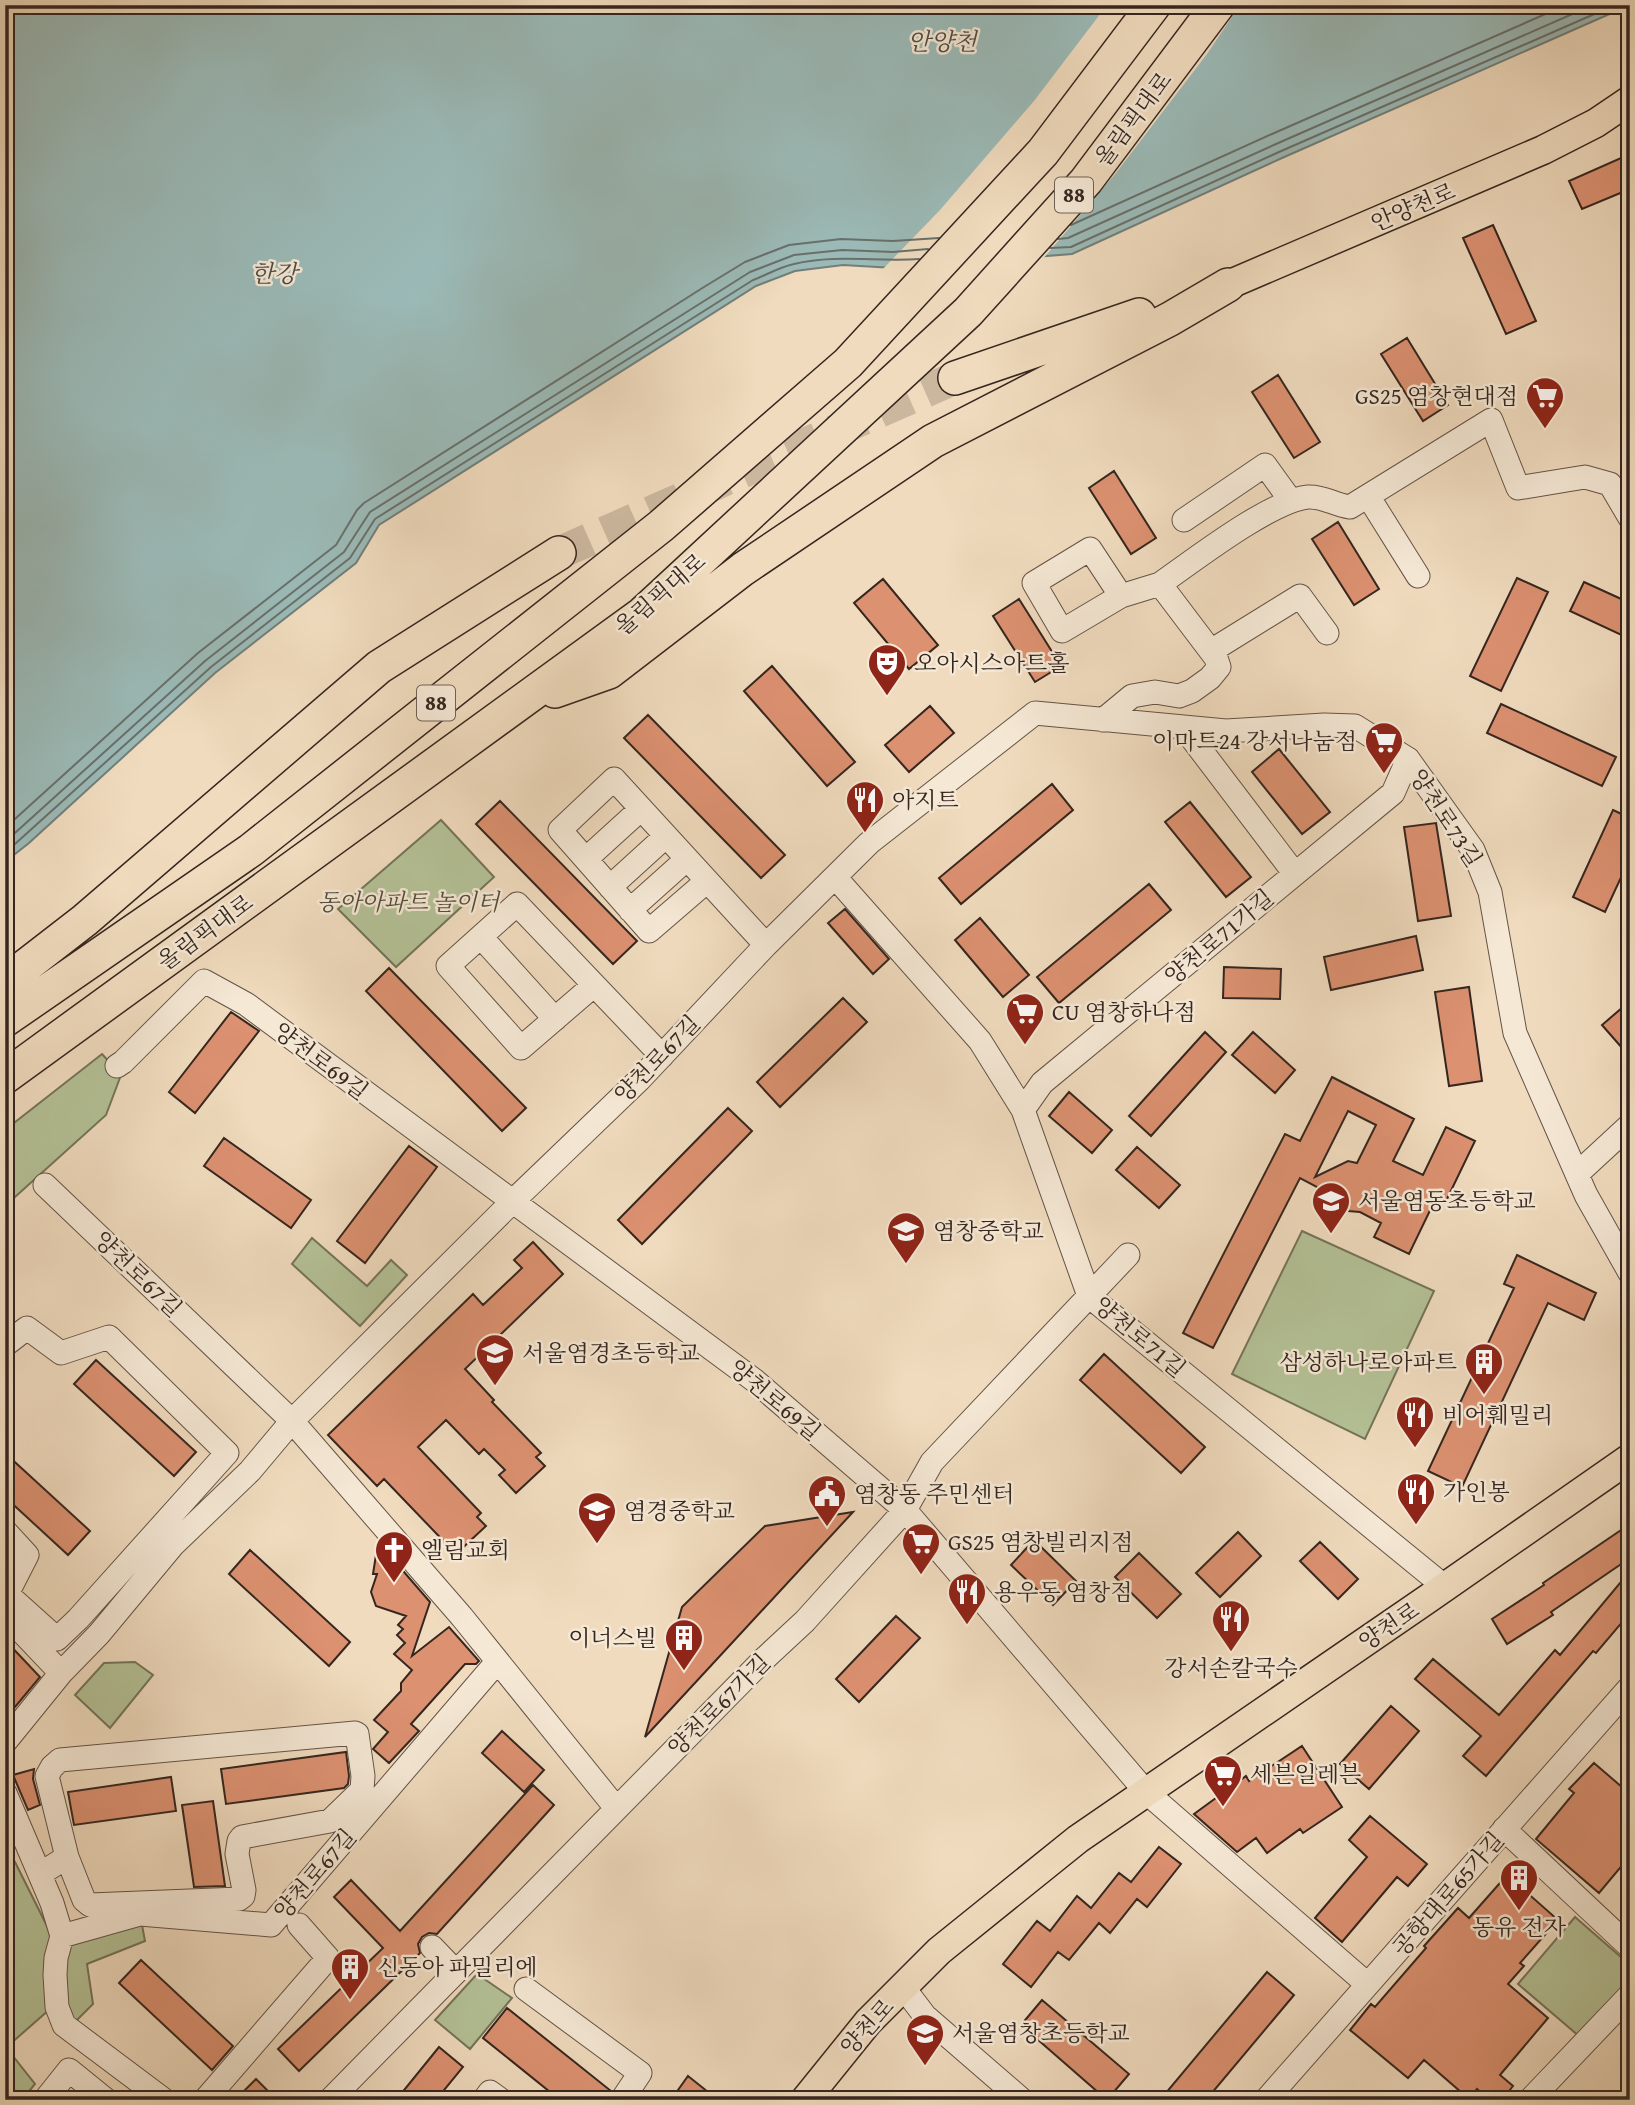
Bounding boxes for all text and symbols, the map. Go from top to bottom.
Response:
water label: 안양천 [907,24,979,59]
street label: 올림픽대로 [1086,64,1179,173]
street label: 안양천로 [1365,174,1460,239]
road number: 88 [1055,178,1093,212]
water label: 한강 [251,256,301,291]
supermarket icon: GS25 염창현대점 [1524,375,1566,430]
place label: GS25 염창현대점 [1355,379,1518,412]
street label: 올림픽대로 [607,545,712,643]
theatre icon: 오아시스아트홀 [866,642,908,697]
place label: 오아시스아트홀 [914,646,1070,679]
road number: 88 [417,686,455,720]
supermarket icon: 이마트24 강서나눔점 [1363,720,1405,775]
place label: 이마트24 강서나눔점 [1152,724,1357,757]
street label: 양천로73길 [1402,762,1490,873]
restaurant icon: 아지트 [844,779,886,834]
place label: 아지트 [892,783,959,816]
street label: 양천로71가길 [1157,881,1280,992]
park label: 동아아파트 놀이터 [317,885,501,918]
street label: 올림픽대로 [150,886,259,978]
supermarket icon: CU 염창하나점 [1004,991,1046,1046]
place label: CU 염창하나점 [1052,995,1196,1028]
street label: 양천로67길 [606,1007,707,1110]
street label: 양천로69길 [267,1014,376,1107]
school or university icon: 서울염동초등학교 [1310,1180,1352,1235]
place label: 서울염동초등학교 [1358,1184,1536,1217]
school or university icon: 염창중학교 [885,1210,927,1265]
place label: 염창중학교 [933,1214,1044,1247]
street label: 양천로67길 [87,1223,190,1324]
street label: 양천로71길 [1087,1288,1193,1385]
school or university icon: 서울염경초등학교 [474,1332,516,1387]
place label: 서울염경초등학교 [522,1336,700,1369]
building icon: 삼성하나로아파트 [1463,1341,1505,1396]
place label: 삼성하나로아파트 [1279,1345,1457,1378]
street label: 양천로69길 [722,1351,828,1448]
restaurant icon: 비어훼밀리 [1394,1394,1436,1449]
place label: 비어훼밀리 [1442,1398,1553,1431]
restaurant icon: 가인봉 [1395,1471,1437,1526]
public building icon: 염창동 주민센터 [806,1473,848,1528]
place label: 가인봉 [1443,1475,1510,1508]
place label: 염창동 주민센터 [854,1477,1015,1510]
school or university icon: 염경중학교 [576,1490,618,1545]
place label: 염경중학교 [624,1494,735,1527]
supermarket icon: GS25 염창빌리지점 [900,1521,942,1576]
place label: GS25 염창빌리지점 [948,1525,1133,1558]
church icon: 엘림교회 [373,1529,415,1584]
place label: 엘림교회 [421,1533,510,1566]
restaurant icon: 용우동 염창점 [946,1571,988,1626]
place label: 용우동 염창점 [994,1575,1132,1608]
street label: 양천로 [1352,1593,1426,1658]
restaurant icon: 강서손칼국수 [1210,1598,1252,1653]
building icon: 이너스빌 [663,1617,705,1672]
place label: 이너스빌 [568,1621,657,1654]
street label: 양천로67가길 [660,1646,777,1763]
place label: 강서손칼국수 [1164,1651,1298,1684]
supermarket icon: 세븐일레븐 [1202,1753,1244,1808]
place label: 세븐일레븐 [1250,1757,1361,1790]
street label: 양천로67길 [266,1821,363,1926]
street label: 공항대로65가길 [1384,1824,1511,1963]
building icon: 동유 전자 [1498,1857,1540,1912]
place label: 동유 전자 [1472,1910,1567,1943]
building icon: 신동아 파밀리에 [329,1946,371,2001]
place label: 신동아 파밀리에 [377,1950,538,1983]
street label: 양천로 [832,1991,901,2062]
school or university icon: 서울염창초등학교 [904,2012,946,2067]
place label: 서울염창초등학교 [952,2016,1130,2049]

